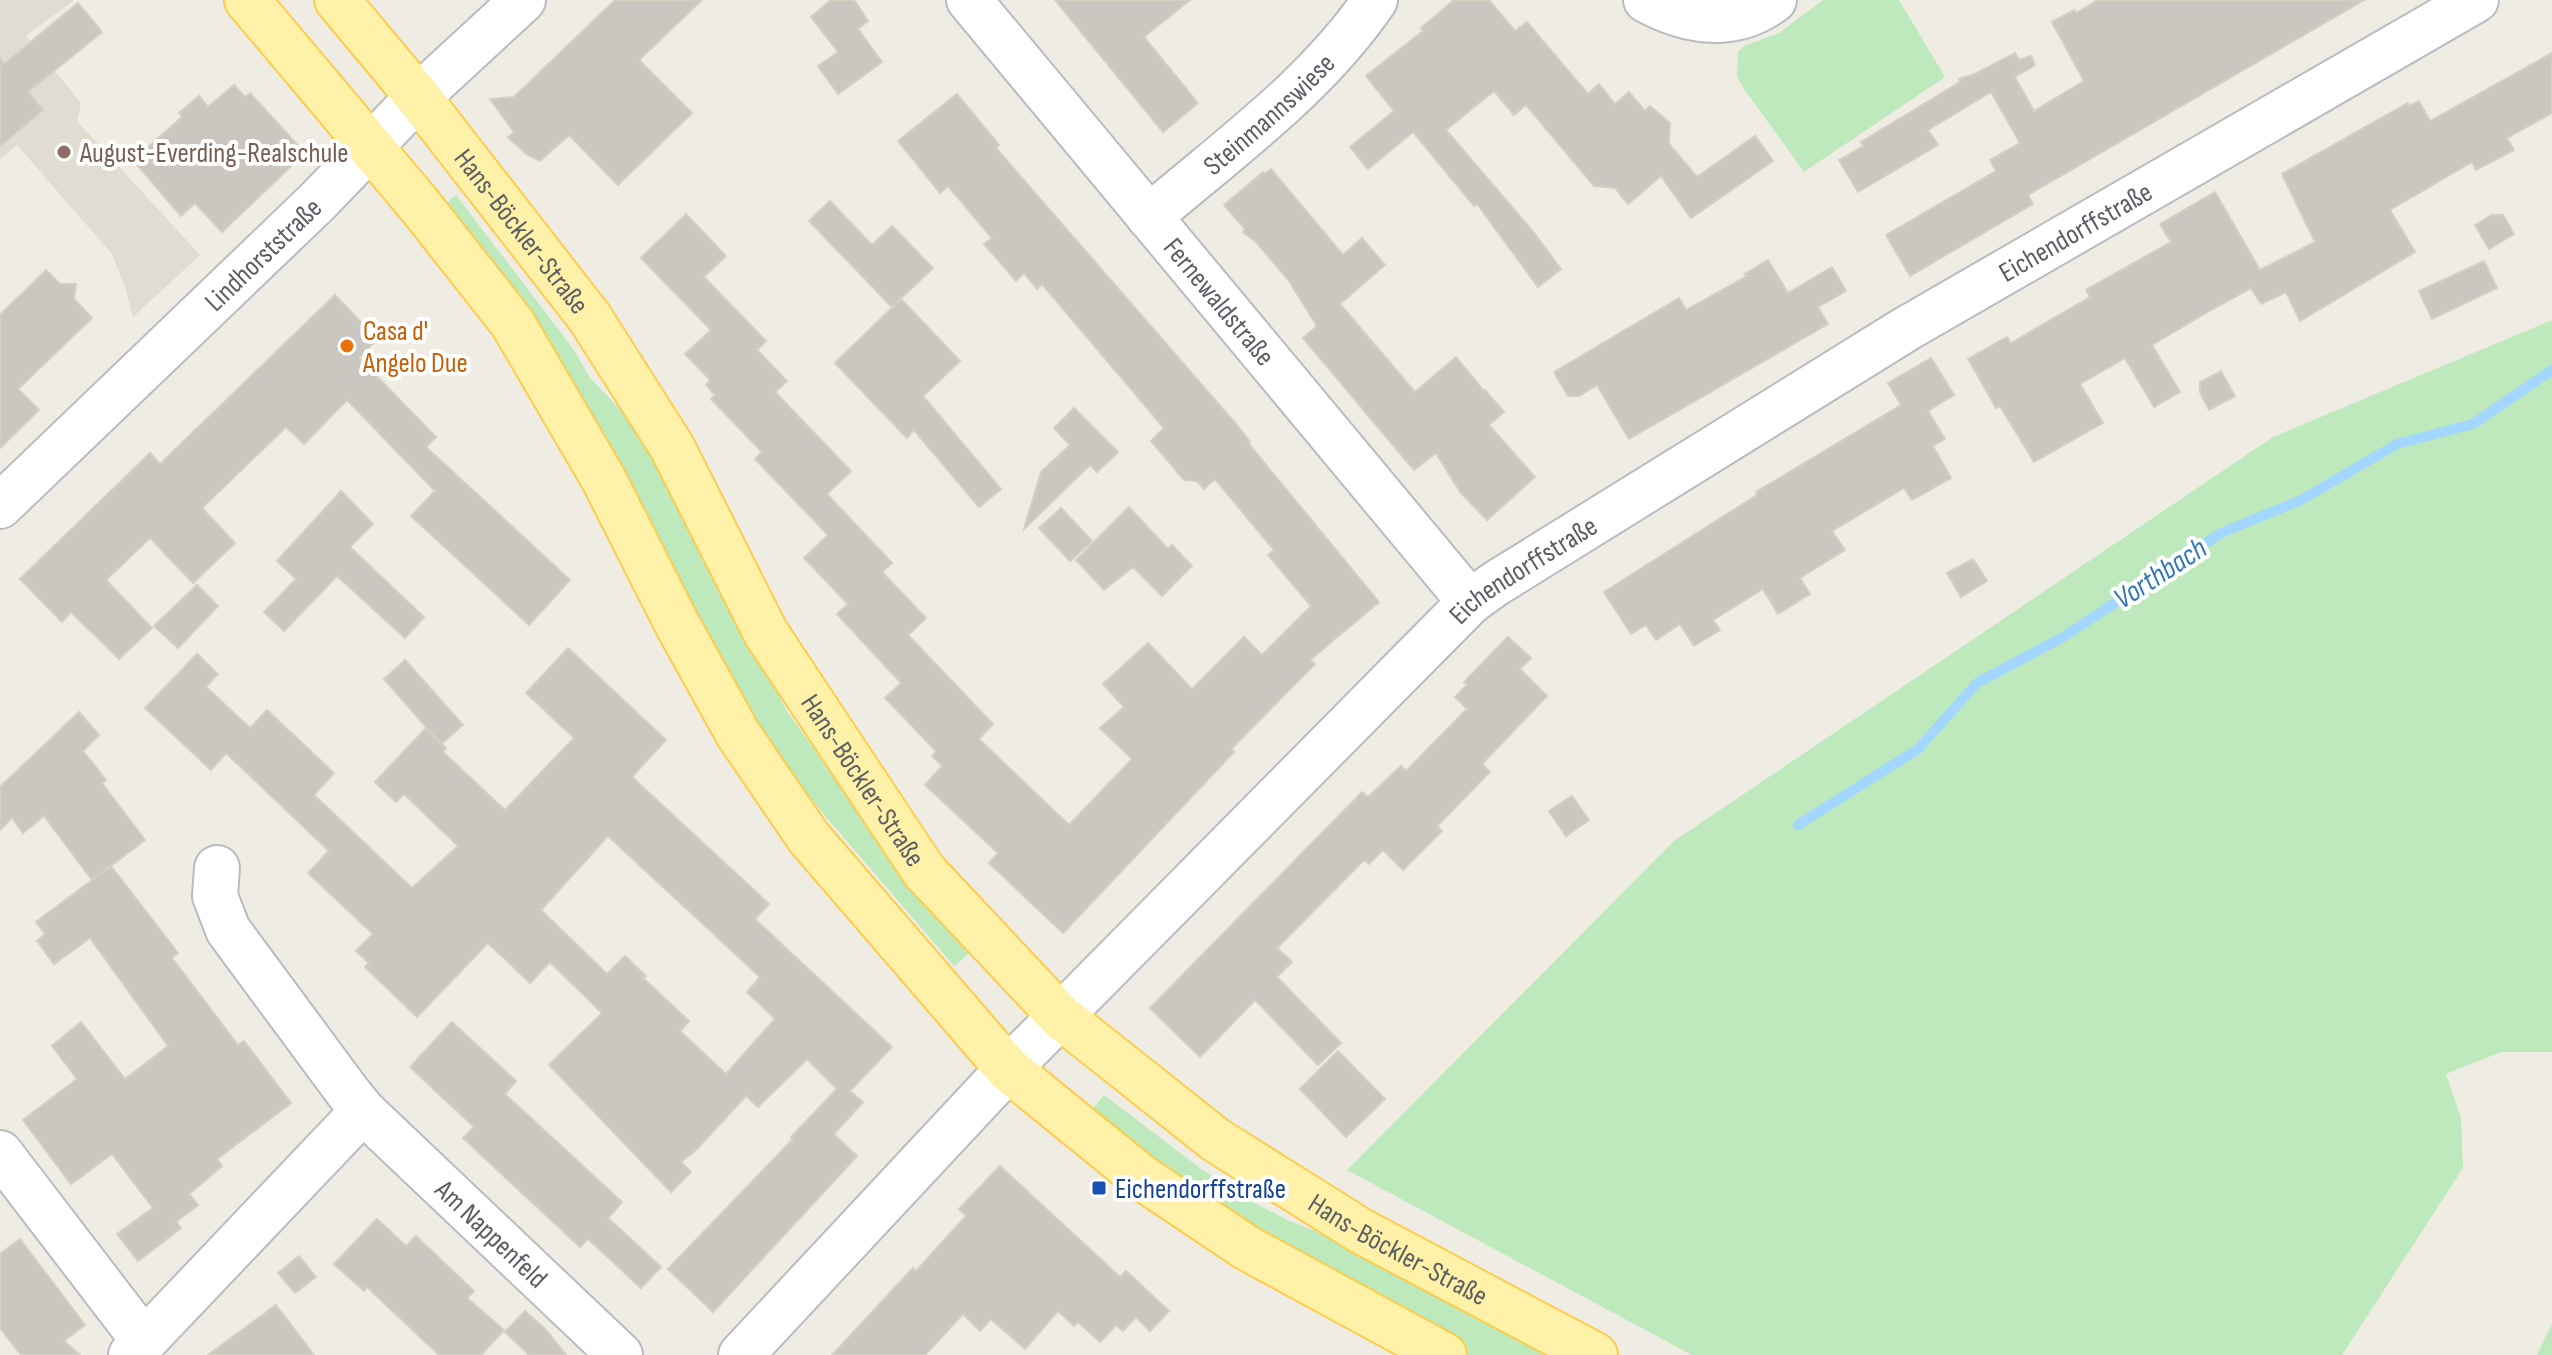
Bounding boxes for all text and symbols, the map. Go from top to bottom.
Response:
street label: Steinmannswiese [1197,47,1342,183]
place label: August-Everding-Realschule [79,137,349,170]
marker: August-Everding-Realschule [55,143,73,161]
street label: Hans-Böckler-Straße [447,143,595,321]
street label: Eichendorffstraße [1994,176,2158,290]
street label: Lindhorststraße [199,192,329,319]
street label: Fernewaldstraße [1156,232,1281,373]
place label: Casa d' Angelo Due [362,315,468,380]
marker: Casa d' Angelo Due [338,337,356,355]
street label: Eichendorffstraße [1443,510,1603,631]
water label: Vorthbach [2107,531,2214,617]
street label: Hans-Böckler-Straße [793,688,931,873]
street label: Am Nappenfeld [427,1173,554,1295]
place label: Eichendorffstraße [1115,1173,1286,1206]
marker: Eichendorffstraße [1090,1179,1108,1197]
street label: Hans-Böckler-Straße [1302,1187,1493,1313]

